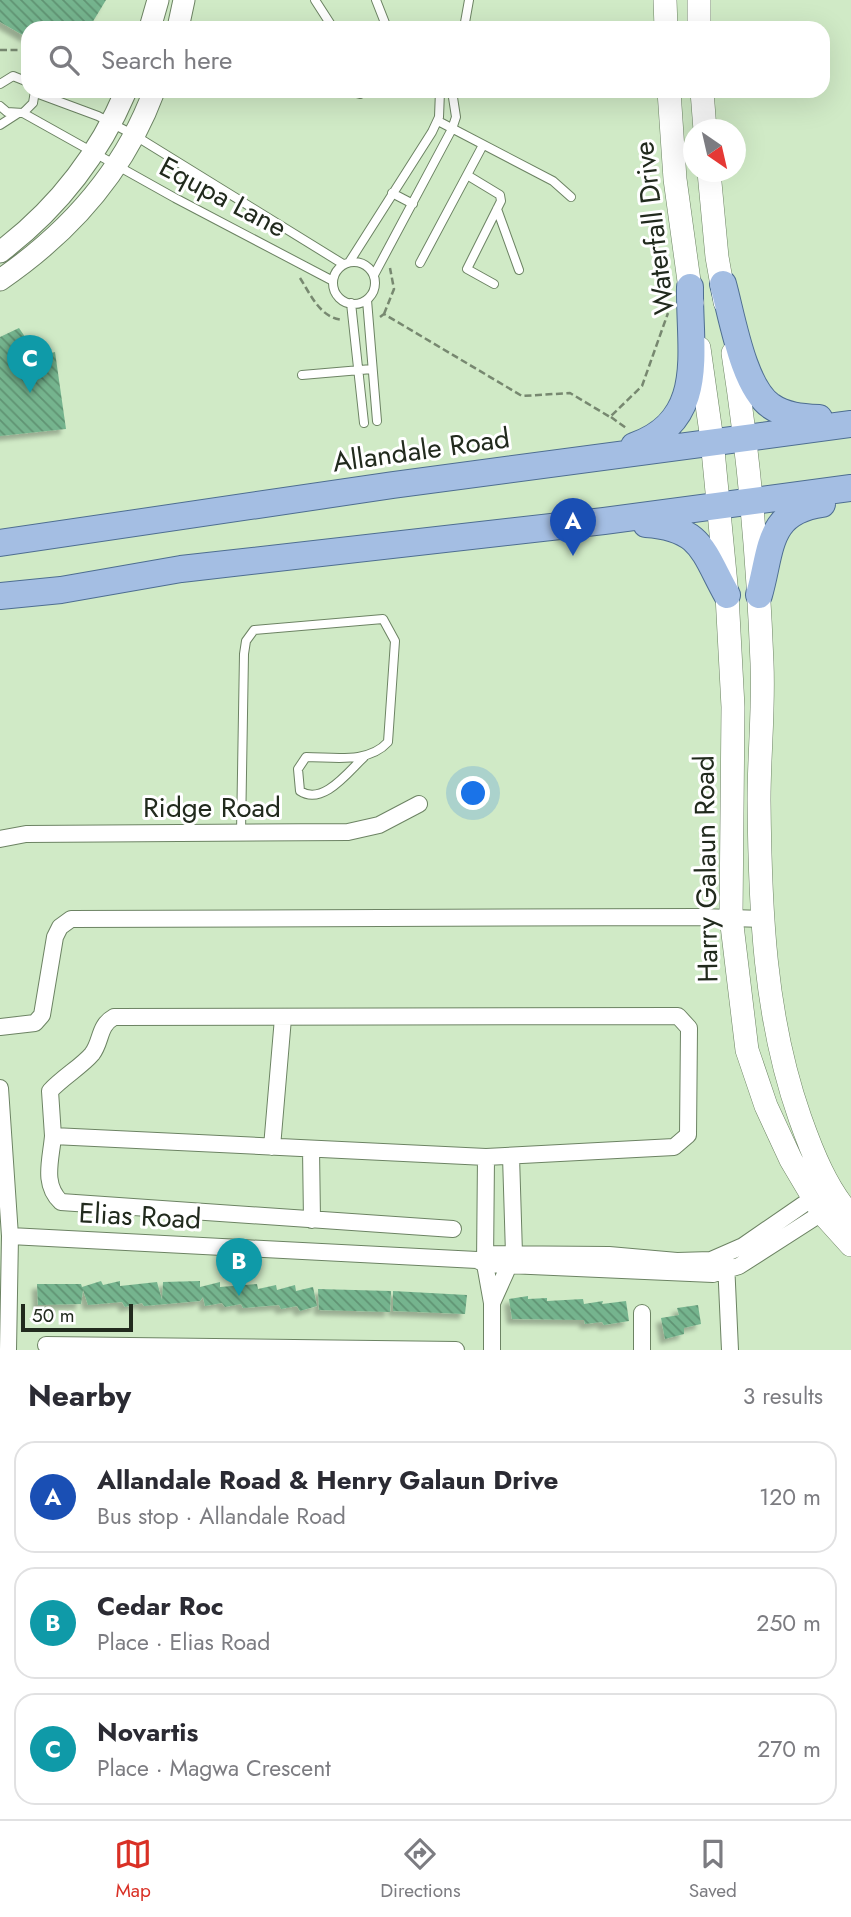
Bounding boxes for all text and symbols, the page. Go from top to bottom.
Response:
search box [21,21,830,98]
icon: search [45,41,83,79]
text: Search here [101,41,233,79]
north arrow [683,119,746,182]
street label: Waterfall Drive [623,139,685,317]
street label: Equpa Lane [152,146,294,248]
pin: C [7,335,53,393]
street label: Allandale Road [330,417,512,483]
pin: A [550,498,596,556]
street label: Harry Galaun Road [684,755,728,983]
your location [456,776,490,810]
street label: Ridge Road [143,787,281,828]
street label: Elias Road [78,1192,202,1240]
pin: B [216,1238,262,1296]
scale bar [21,1301,133,1333]
text: 50 m [32,1302,75,1329]
text: Nearby [28,1374,131,1417]
text: 3 results [743,1379,823,1413]
text: Allandale Road & Henry Galaun Drive [97,1461,558,1499]
text: A [45,1480,61,1514]
text: 120 m [759,1480,821,1514]
text: Bus stop · Allandale Road [97,1499,346,1533]
text: Cedar Roc [97,1587,224,1625]
text: B [45,1606,61,1640]
text: 250 m [756,1606,821,1640]
text: Place · Elias Road [97,1625,270,1659]
text: Novartis [97,1713,198,1751]
text: C [45,1732,61,1766]
text: 270 m [757,1732,821,1766]
text: Place · Magwa Crescent [97,1751,331,1785]
tab: Map [114,1835,152,1904]
tab: Directions [380,1835,461,1904]
tab: Saved [689,1835,737,1904]

